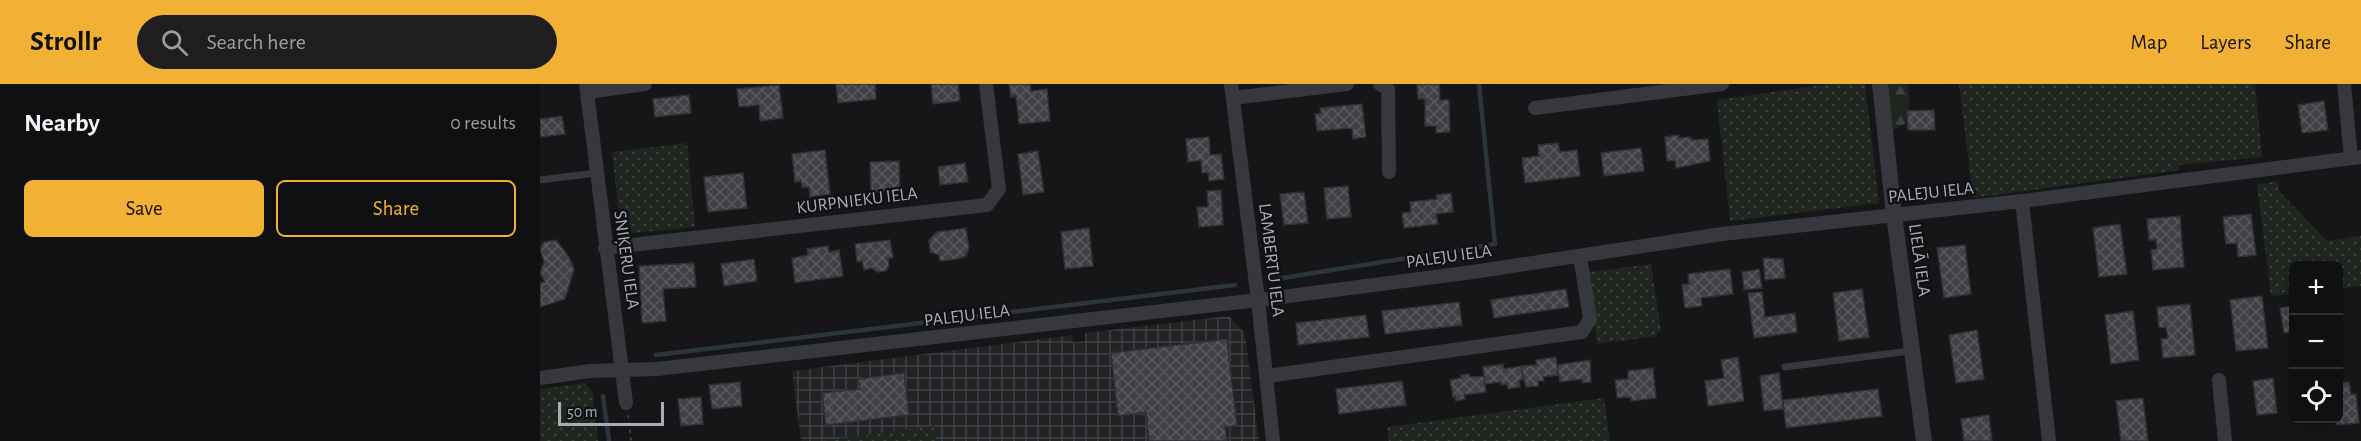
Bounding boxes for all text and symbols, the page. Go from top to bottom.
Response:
search box [137,15,557,69]
icon: search [158,26,191,59]
text: Strollr [30,28,101,56]
text: Search here [206,31,306,53]
text: Map [2131,32,2167,53]
text: Layers [2200,32,2251,53]
text: Share [2284,32,2331,53]
text: Nearby [24,110,100,136]
text: 0 results [450,113,516,133]
street label: PALEJU IELA [1887,179,1975,206]
button: Save [24,180,264,237]
button: Share [276,180,516,237]
street label: KURPNIEKU IELA [795,185,919,217]
street label: LAMBERTU IELA [1255,202,1287,318]
street label: SNIĶERU IELA [609,210,642,311]
street label: LIELĀ IELA [1905,222,1935,298]
street label: PALEJU IELA [1405,242,1494,272]
map controls [2289,261,2343,423]
button: + [2289,261,2343,315]
street label: PALEJU IELA [923,302,1011,330]
button: − [2289,315,2343,369]
button: locate [2289,369,2343,423]
scale bar [558,399,664,426]
text: 50 m [567,404,598,420]

